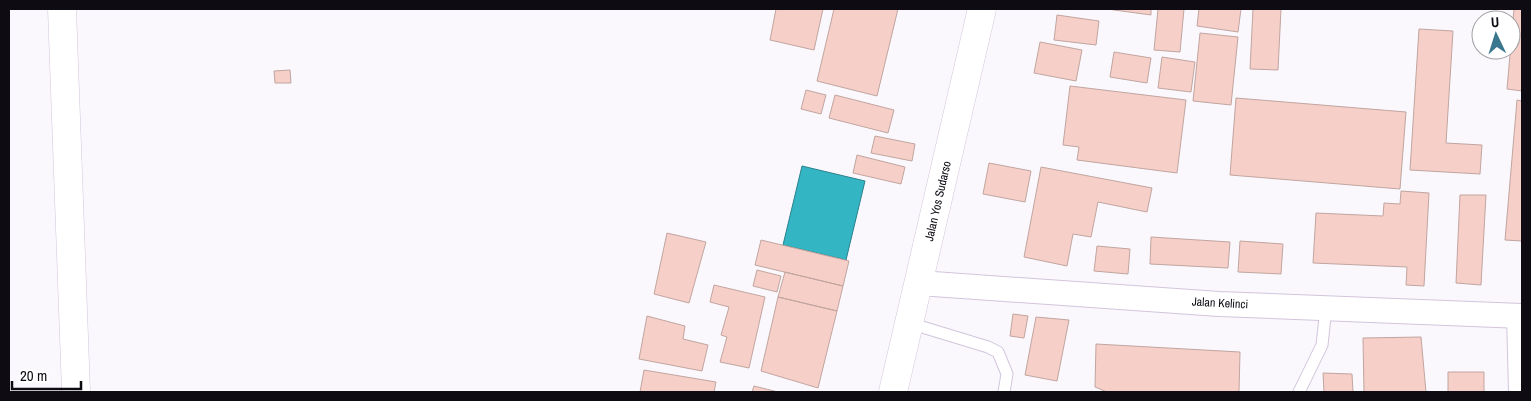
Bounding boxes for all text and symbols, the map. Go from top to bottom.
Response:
north arrow [1471,10,1521,60]
text: U [1490,13,1500,31]
street label: Jalan Yos Sudarso [921,159,955,243]
street label: Jalan Kelinci [1191,294,1249,312]
scale bar [12,358,81,390]
text: 20 m [20,365,47,386]

